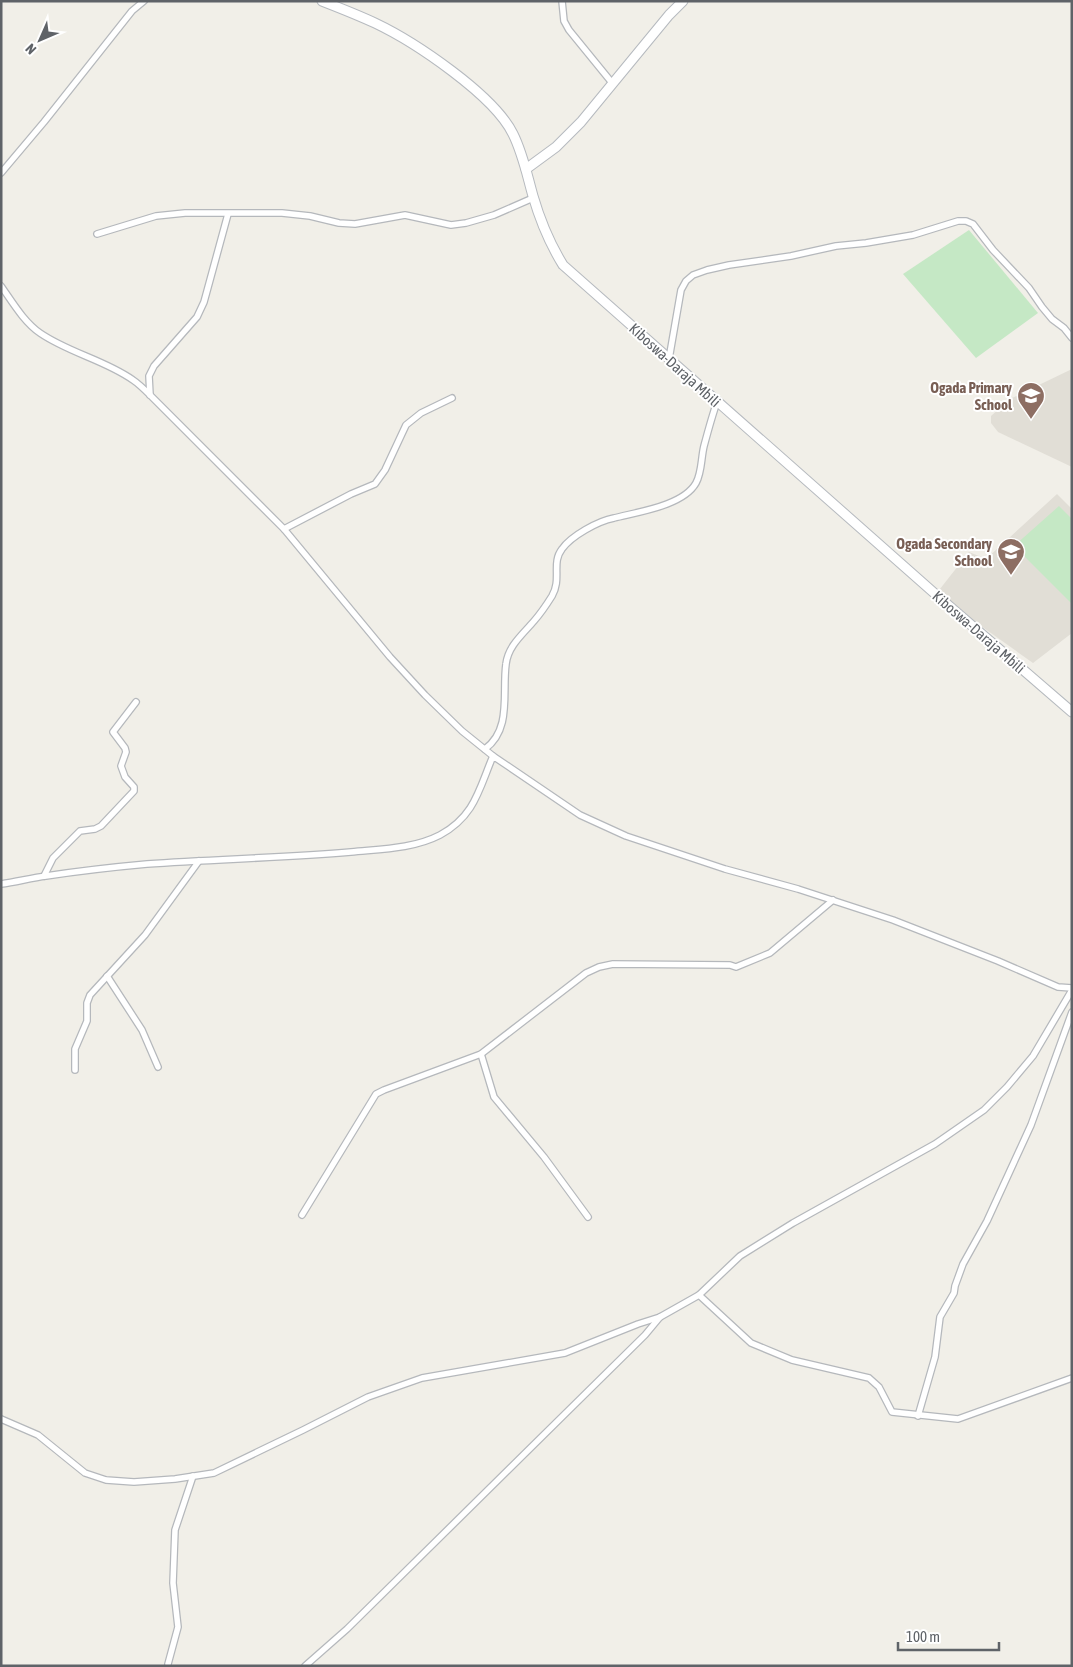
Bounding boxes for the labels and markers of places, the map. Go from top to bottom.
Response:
place label: Ogada Primary School [930,379,1013,413]
school or university icon: Ogada Primary School [1016,381,1046,420]
place label: Ogada Secondary School [896,535,993,569]
school or university icon: Ogada Secondary School [996,537,1026,576]

